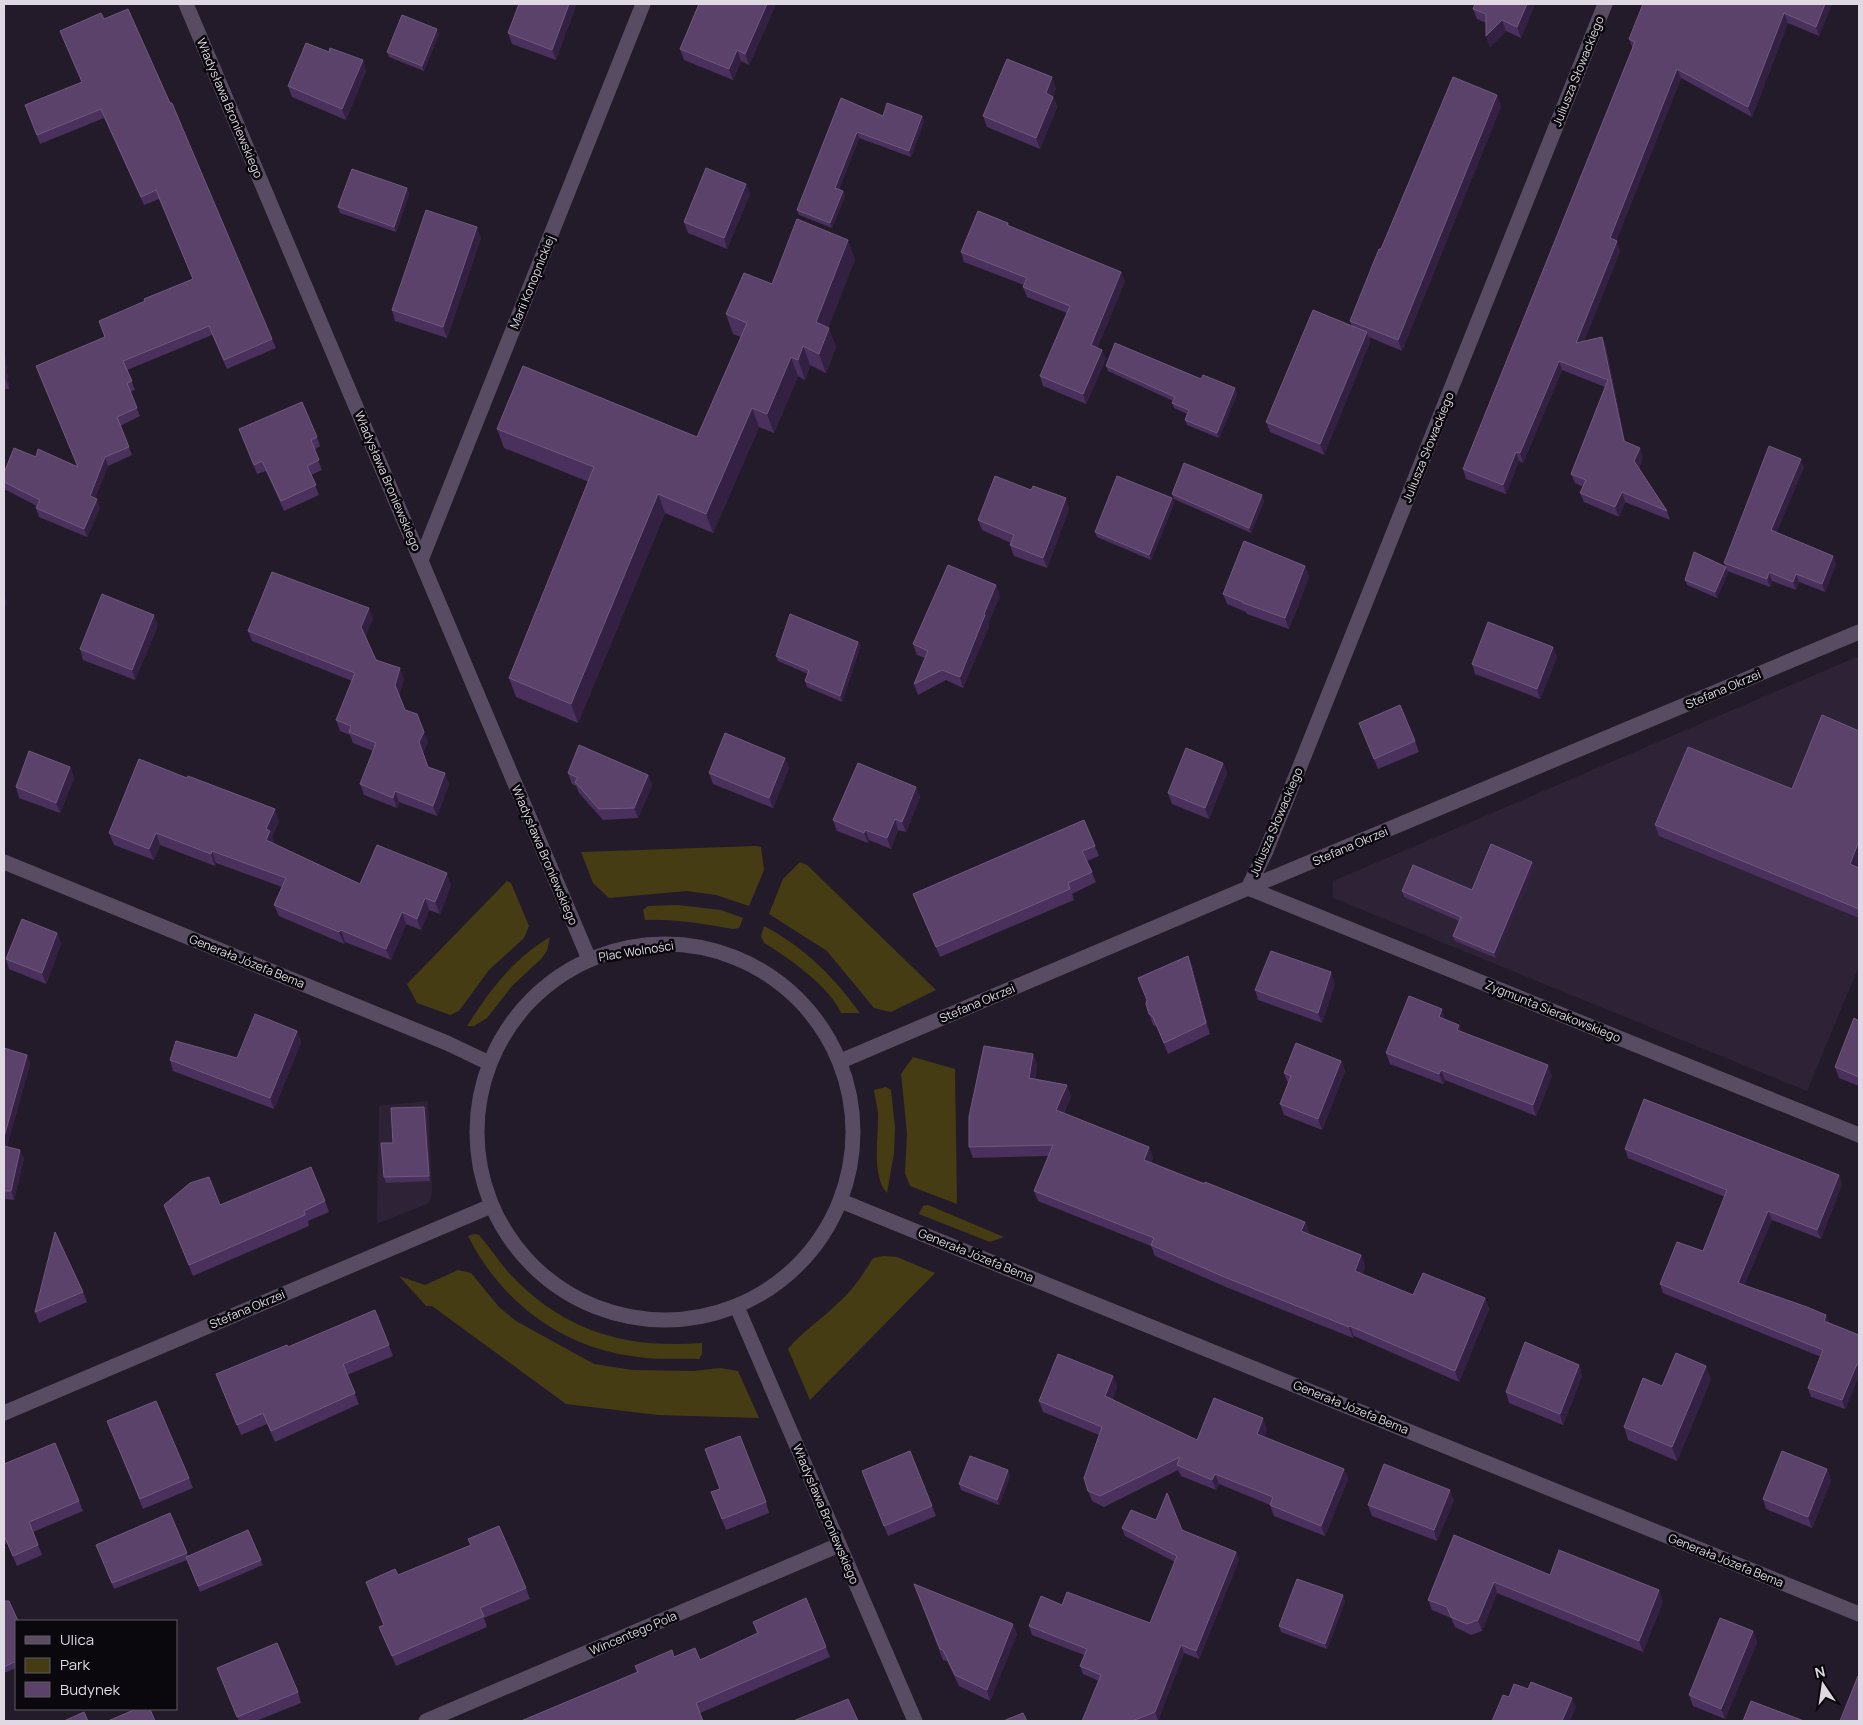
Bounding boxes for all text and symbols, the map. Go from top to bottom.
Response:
street label: Juliusza Słowackiego [1548,13,1608,129]
street label: Władysława Broniewskiego [193,35,267,181]
street label: Marii Konopnickiej [505,233,559,331]
street label: Juliusza Słowackiego [1398,389,1458,505]
street label: Władysława Broniewskiego [351,408,425,554]
street label: Stefana Okrzei [1683,665,1763,713]
street label: Juliusza Słowackiego [1245,765,1307,879]
street label: Władysława Broniewskiego [508,782,582,928]
street label: Stefana Okrzei [1310,822,1390,870]
street label: Generała Józefa Bema [187,930,307,992]
street label: Plac Wolności [597,937,675,965]
street label: Zygmunta Sierakowskiego [1483,976,1623,1046]
street label: Stefana Okrzei [937,979,1017,1027]
street label: Generała Józefa Bema [916,1224,1036,1286]
street label: Stefana Okrzei [207,1285,287,1333]
street label: Generała Józefa Bema [1291,1376,1411,1438]
street label: Władysława Broniewskiego [789,1441,863,1587]
street label: Generała Józefa Bema [1666,1529,1786,1591]
street label: Wincentego Pola [587,1607,679,1659]
legend [15,1620,178,1710]
text: Ulica [60,1629,94,1650]
text: Park [60,1654,90,1675]
north arrow [1798,1660,1848,1710]
text: N [1813,1661,1827,1682]
text: Budynek [60,1679,121,1700]

